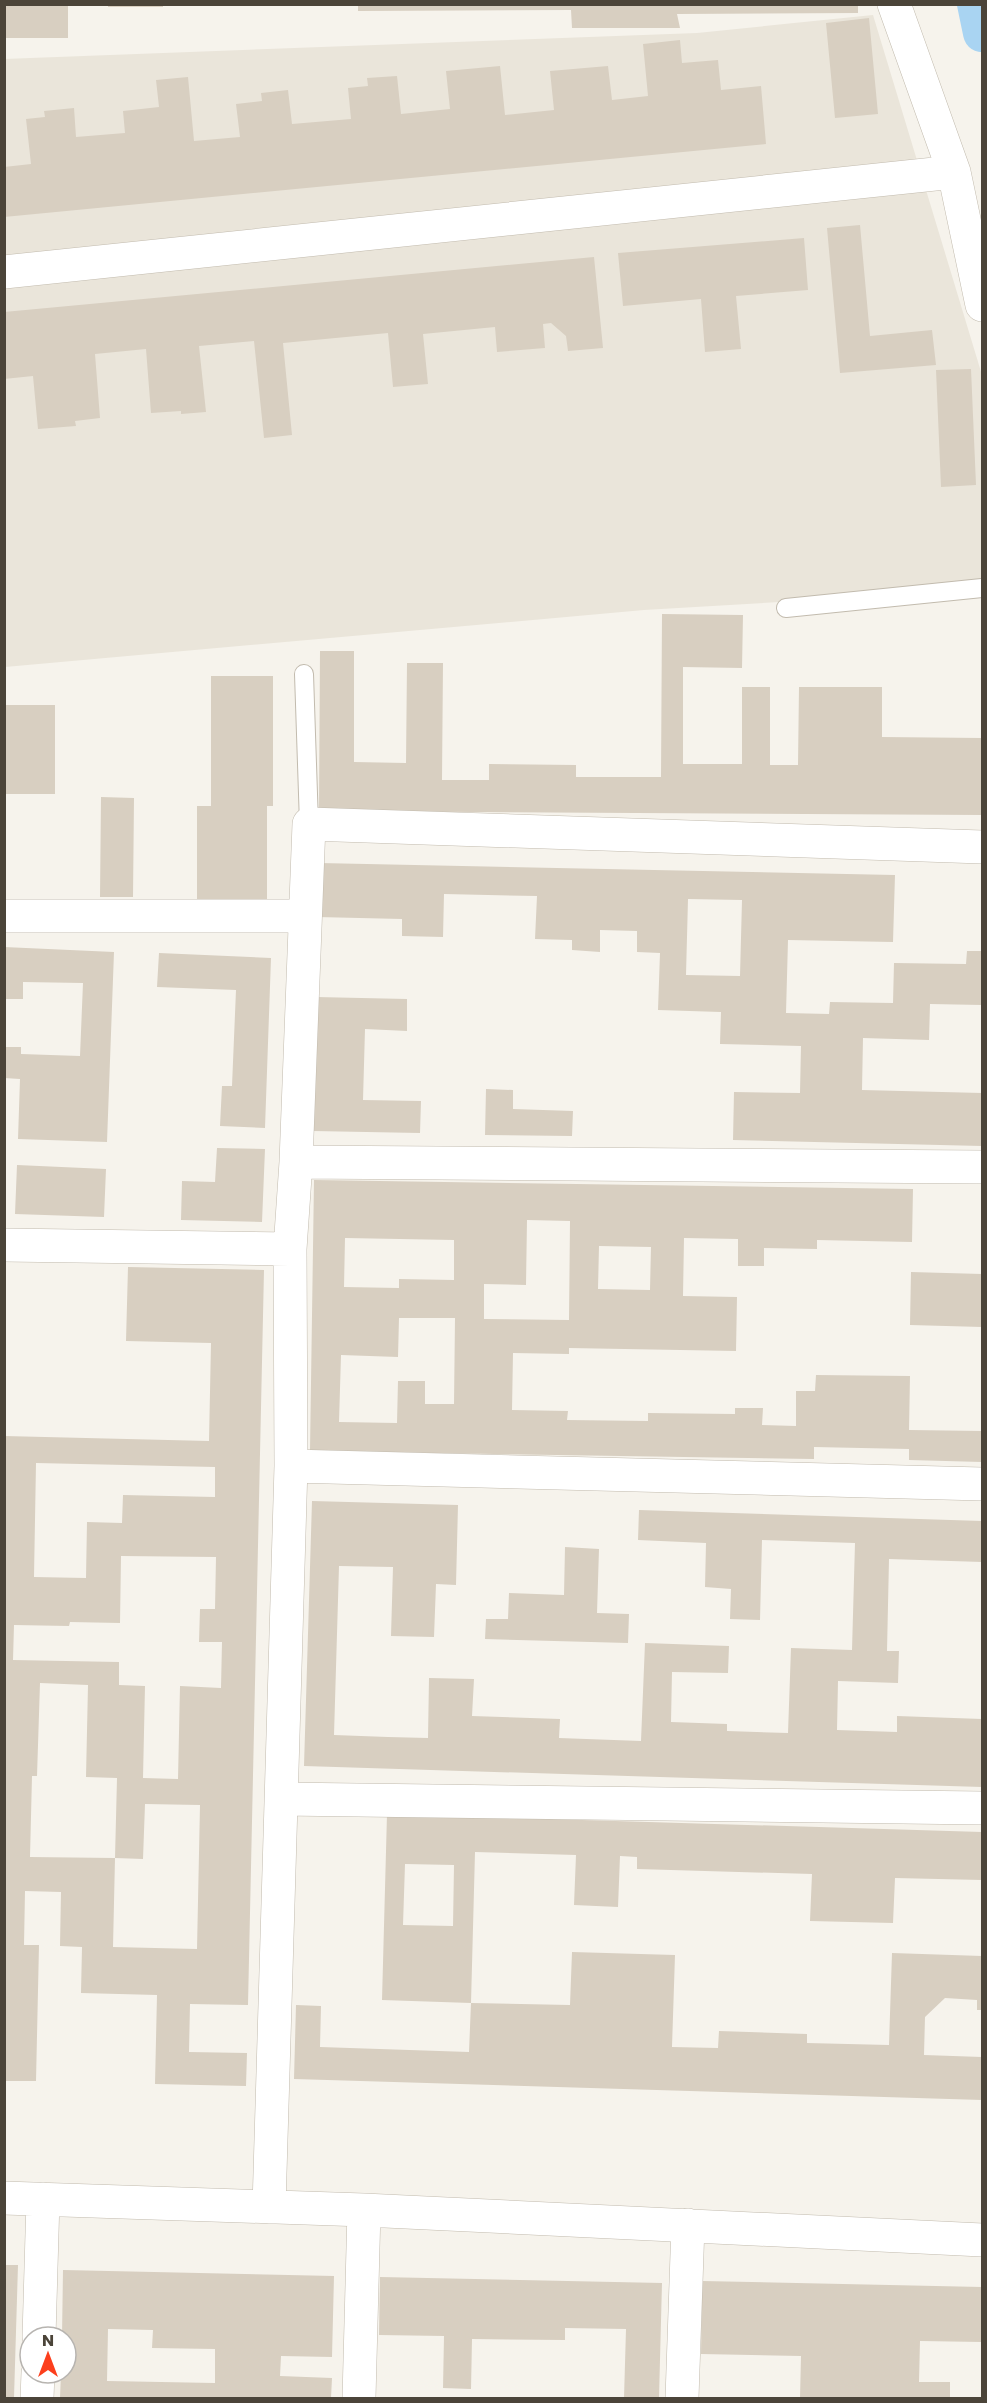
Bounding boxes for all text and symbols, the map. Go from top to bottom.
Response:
north arrow [18,2325,78,2385]
text: N [42,2329,54,2352]

